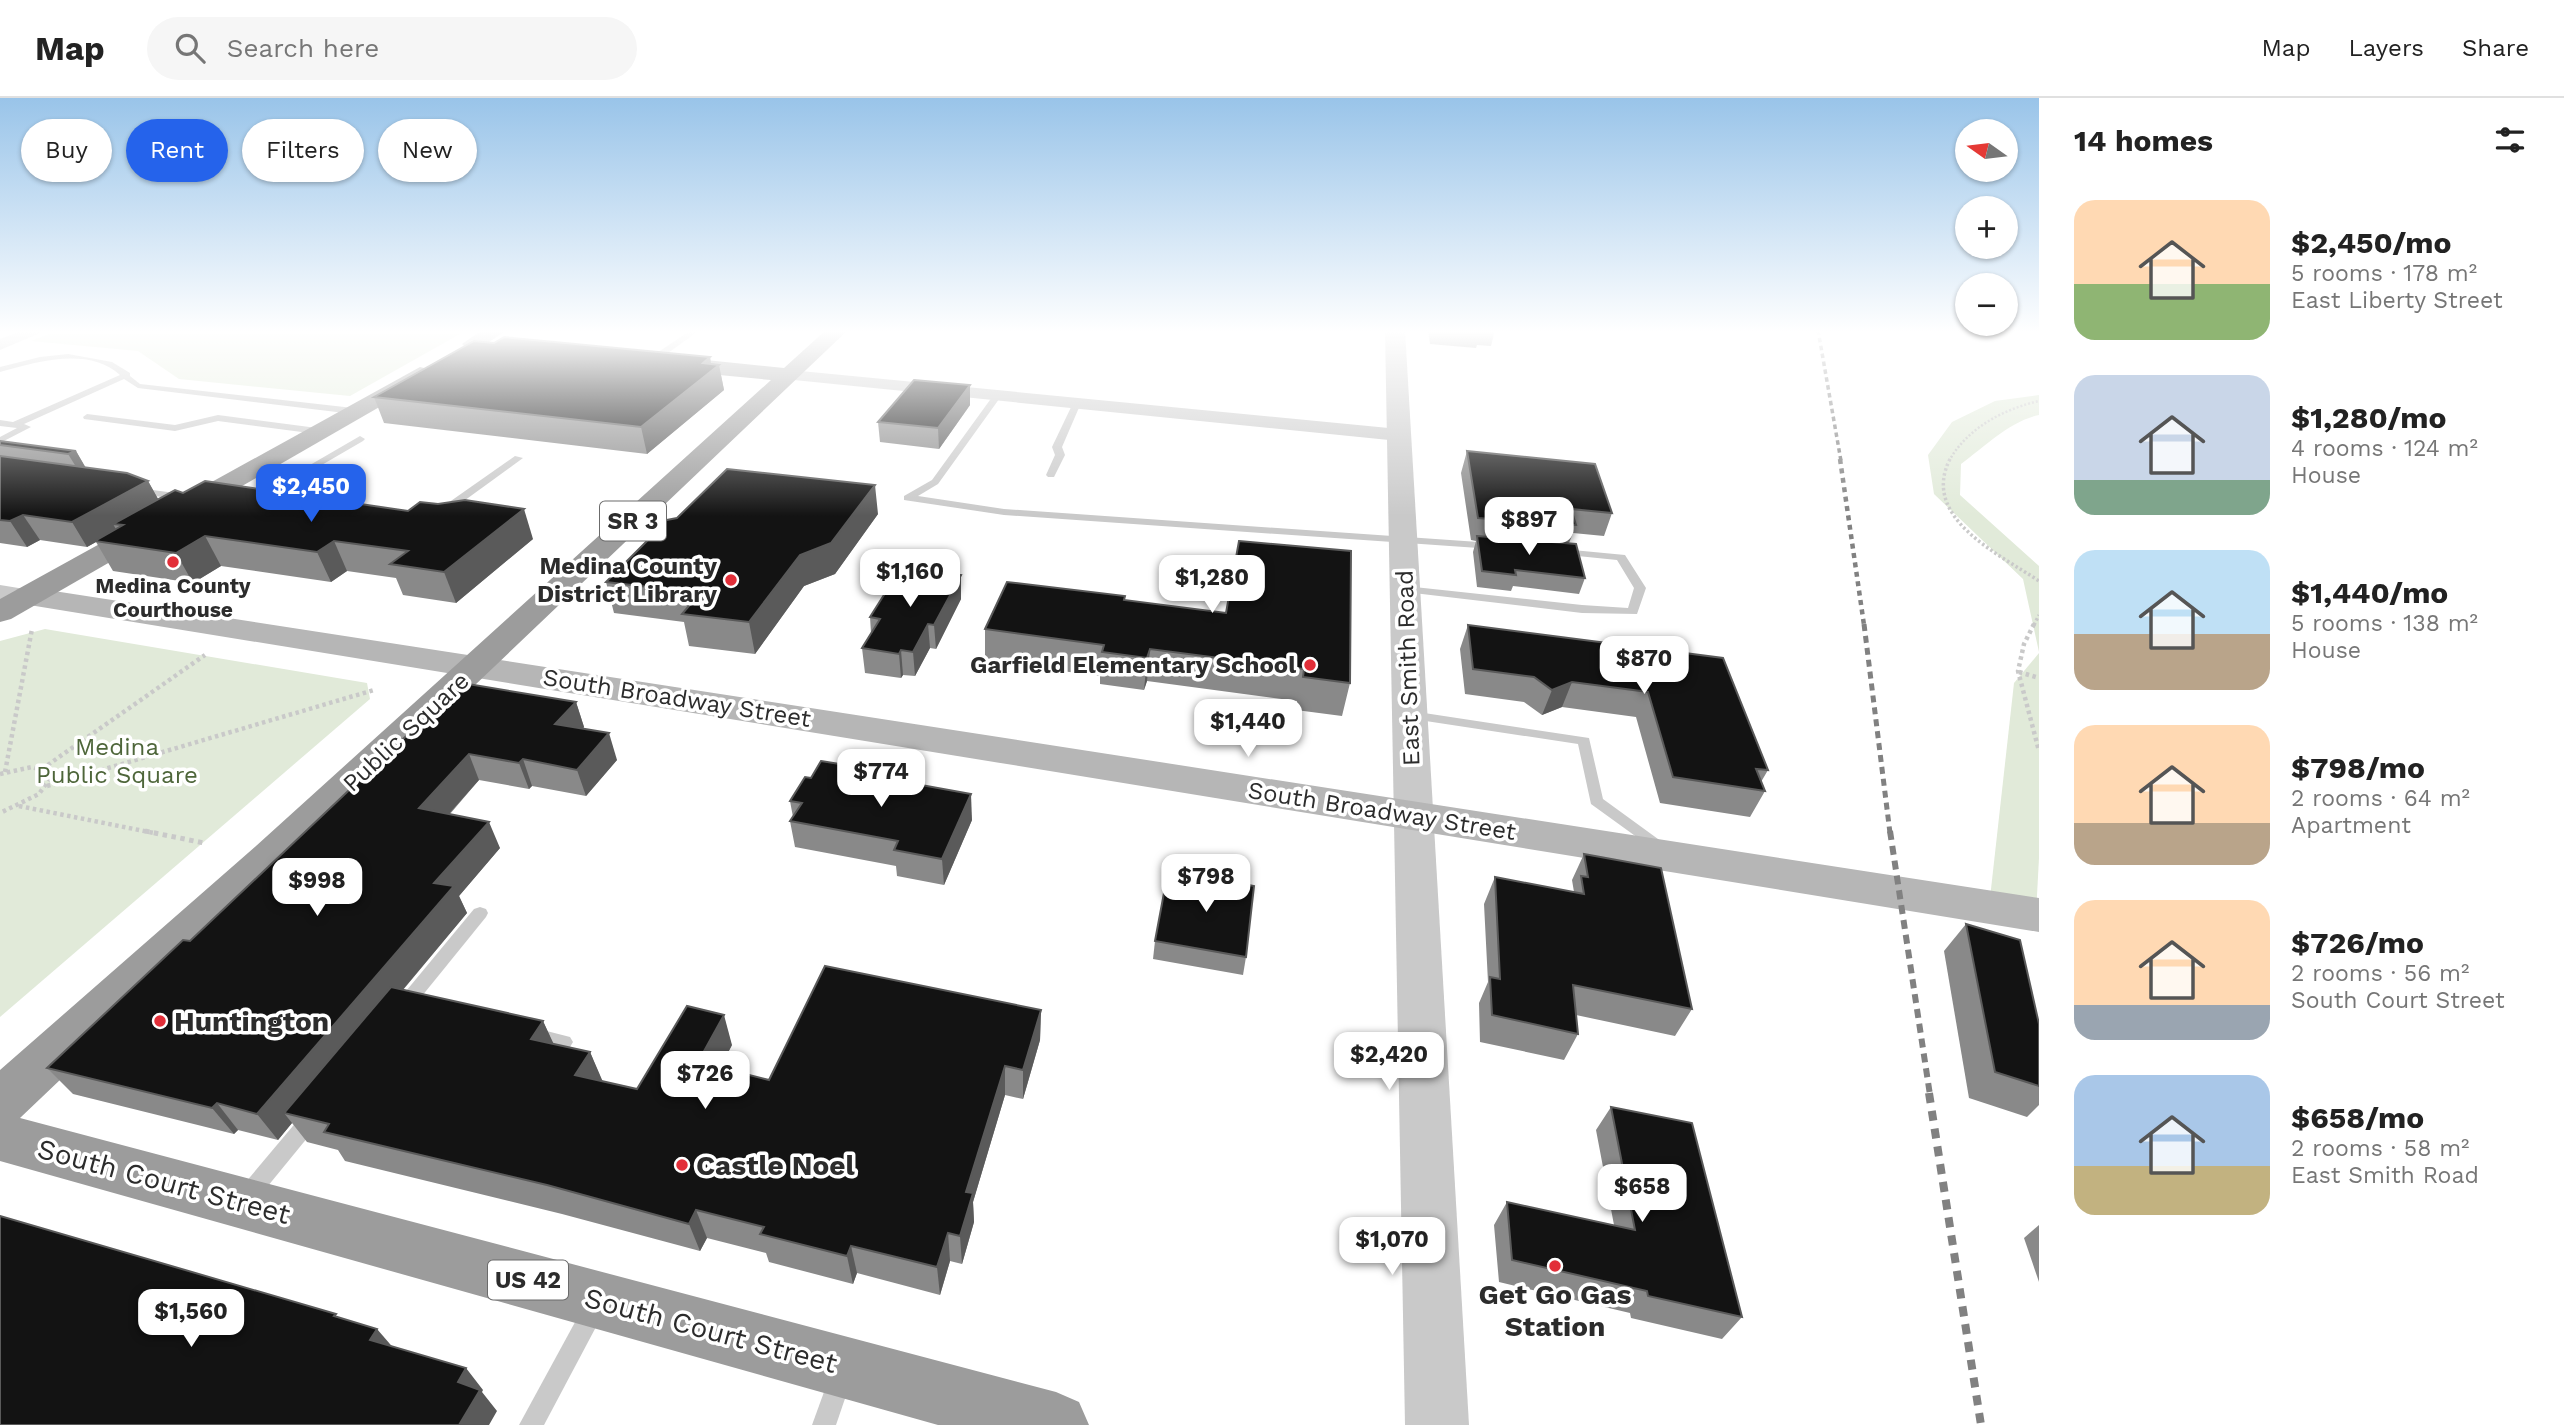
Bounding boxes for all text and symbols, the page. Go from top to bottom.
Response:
search box [147,17,637,80]
text: Map [35,29,105,68]
icon: search [171,29,209,67]
text: Search here [227,33,379,63]
text: Map [2262,34,2310,62]
text: Layers [2348,34,2424,62]
text: Share [2462,34,2529,62]
chip: Buy [21,119,112,182]
chip: Rent [126,119,228,182]
chip: Filters [242,119,364,182]
chip: New [378,119,477,182]
north arrow [1955,119,2018,182]
map controls [1955,119,2018,336]
icon: filters [2491,121,2529,159]
text: 14 homes [2074,123,2213,158]
button: + [1955,196,2018,259]
text: $2,450/mo [2291,225,2451,260]
icon: home [2130,228,2214,312]
text: 5 rooms · 178 m² [2291,260,2477,287]
button: − [1955,273,2018,336]
text: East Liberty Street [2291,287,2503,314]
text: $1,280/mo [2291,400,2446,435]
icon: home [2130,403,2214,487]
text: 4 rooms · 124 m² [2291,435,2478,462]
text: House [2291,462,2361,489]
pin: $2,450 [254,464,368,524]
text: $2,450 [272,473,350,500]
pin: $897 [1488,498,1570,557]
road number: SR 3 [600,502,666,540]
text: $897 [1501,506,1557,533]
pin: $1,160 [853,550,967,609]
place label: Medina County District Library [537,552,717,608]
marker: Medina County Courthouse [165,554,181,570]
pin: $1,280 [1155,556,1269,615]
text: $1,160 [876,558,944,585]
text: $1,280 [1175,564,1249,591]
street label: East Smith Road [1391,570,1425,766]
marker: Medina County District Library [723,572,739,588]
place label: Medina County Courthouse [95,573,251,622]
text: $1,440/mo [2291,575,2448,610]
icon: home [2130,578,2214,662]
text: 5 rooms · 138 m² [2291,610,2478,637]
pin: $870 [1603,636,1685,696]
text: House [2291,637,2361,664]
text: $870 [1616,645,1672,672]
place label: Garfield Elementary School [970,651,1296,679]
marker: Garfield Elementary School [1302,657,1318,673]
street label: South Broadway Street [541,663,813,733]
street label: Public Square [337,667,475,797]
pin: $1,440 [1191,700,1305,759]
text: $1,440 [1210,708,1286,735]
park label: Medina Public Square [36,733,198,789]
pin: $774 [840,750,922,809]
text: $798/mo [2291,750,2425,785]
icon: home [2130,753,2214,837]
text: $774 [853,758,909,785]
street label: South Broadway Street [1246,776,1518,846]
text: 2 rooms · 64 m² [2291,785,2470,812]
text: Apartment [2291,812,2411,839]
pin: $798 [1165,854,1247,914]
pin: $998 [276,858,358,918]
text: $798 [1177,863,1235,890]
text: $998 [288,867,346,894]
text: $726/mo [2291,925,2424,960]
icon: home [2130,928,2214,1012]
text: 2 rooms · 56 m² [2291,960,2469,987]
text: South Court Street [2291,987,2505,1014]
place label: Huntington [174,1005,329,1038]
marker: Huntington [152,1013,168,1029]
pin: $2,420 [1332,1032,1446,1092]
text: $2,420 [1350,1041,1428,1068]
pin: $726 [664,1052,746,1111]
text: $726 [677,1060,733,1087]
text: $658/mo [2291,1100,2424,1135]
icon: home [2130,1103,2214,1187]
street label: South Court Street [34,1132,294,1231]
text: 2 rooms · 58 m² [2291,1135,2470,1162]
place label: Castle Noel [696,1149,855,1182]
marker: Castle Noel [674,1157,690,1173]
text: East Smith Road [2291,1162,2479,1189]
pin: $658 [1601,1164,1683,1224]
text: $658 [1614,1173,1670,1200]
pin: $1,070 [1335,1218,1449,1277]
text: $1,070 [1355,1226,1429,1253]
marker: Get Go Gas Station [1547,1258,1563,1274]
road number: US 42 [488,1260,568,1300]
place label: Get Go Gas Station [1479,1278,1632,1343]
street label: South Court Street [581,1281,841,1380]
pin: $1,560 [134,1290,248,1349]
text: $1,560 [154,1298,228,1325]

